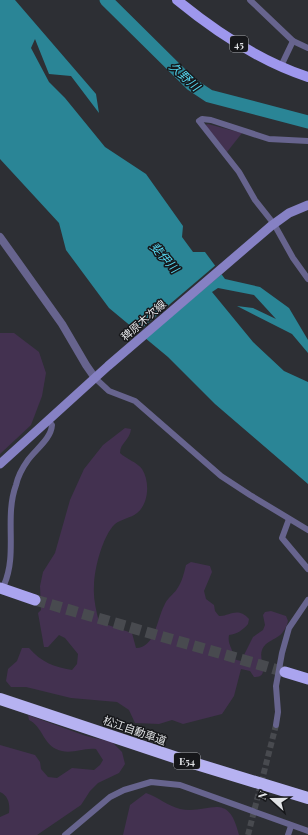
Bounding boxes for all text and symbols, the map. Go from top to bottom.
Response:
road number: 45 [230,36,248,52]
water label: 久野川 [166,58,205,95]
water label: 斐伊川 [147,238,184,277]
street label: 稗原木次線 [117,296,169,344]
street label: 松江自動車道 [101,712,169,748]
road number: E54 [174,753,200,769]
north arrow [252,779,292,819]
text: N [254,789,271,802]

